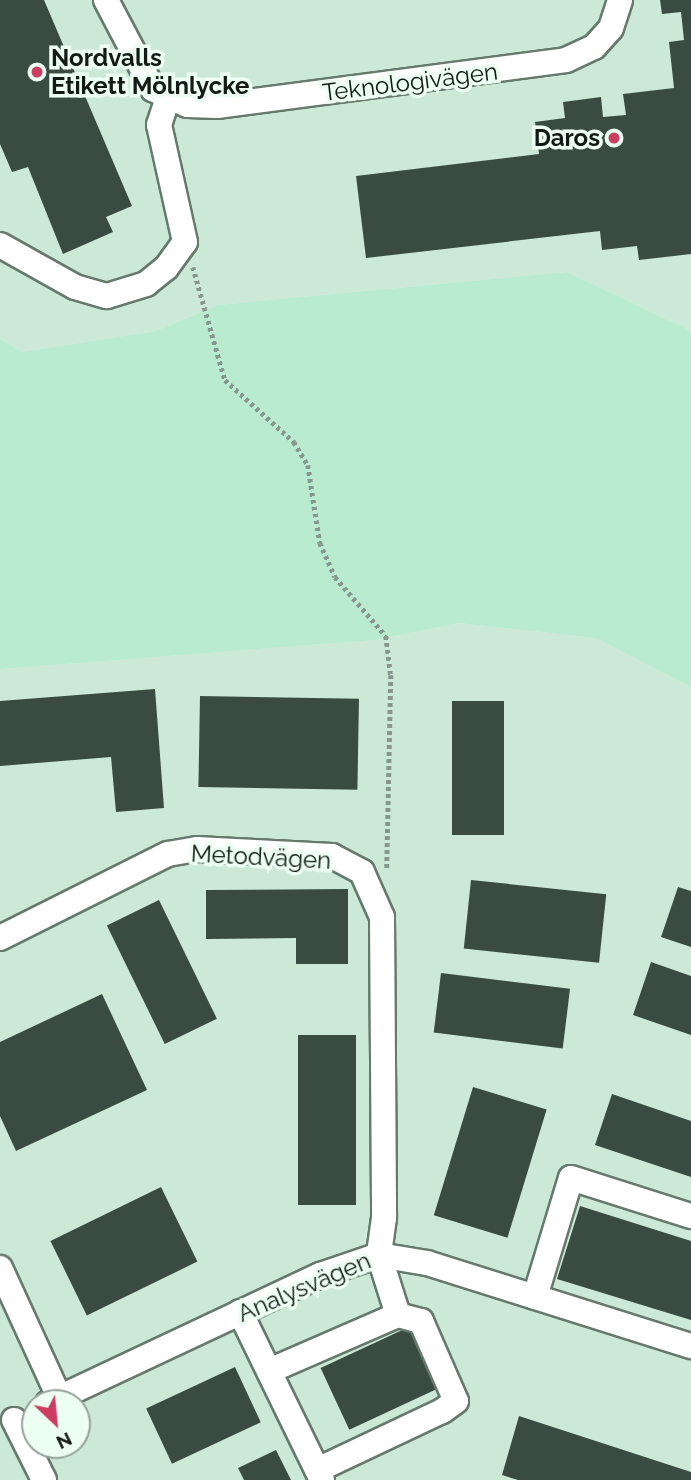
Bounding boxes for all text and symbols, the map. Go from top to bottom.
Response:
place label: Nordvalls Etikett Mölnlycke [51,44,249,100]
street label: Teknologivägen [321,57,499,107]
marker: Nordvalls Etikett Mölnlycke [29,64,45,80]
place label: Daros [534,124,600,152]
marker: Daros [606,130,622,146]
street label: Metodvägen [190,839,332,875]
street label: Analysvägen [233,1246,375,1328]
north arrow [21,1389,91,1459]
text: N [53,1428,76,1454]

